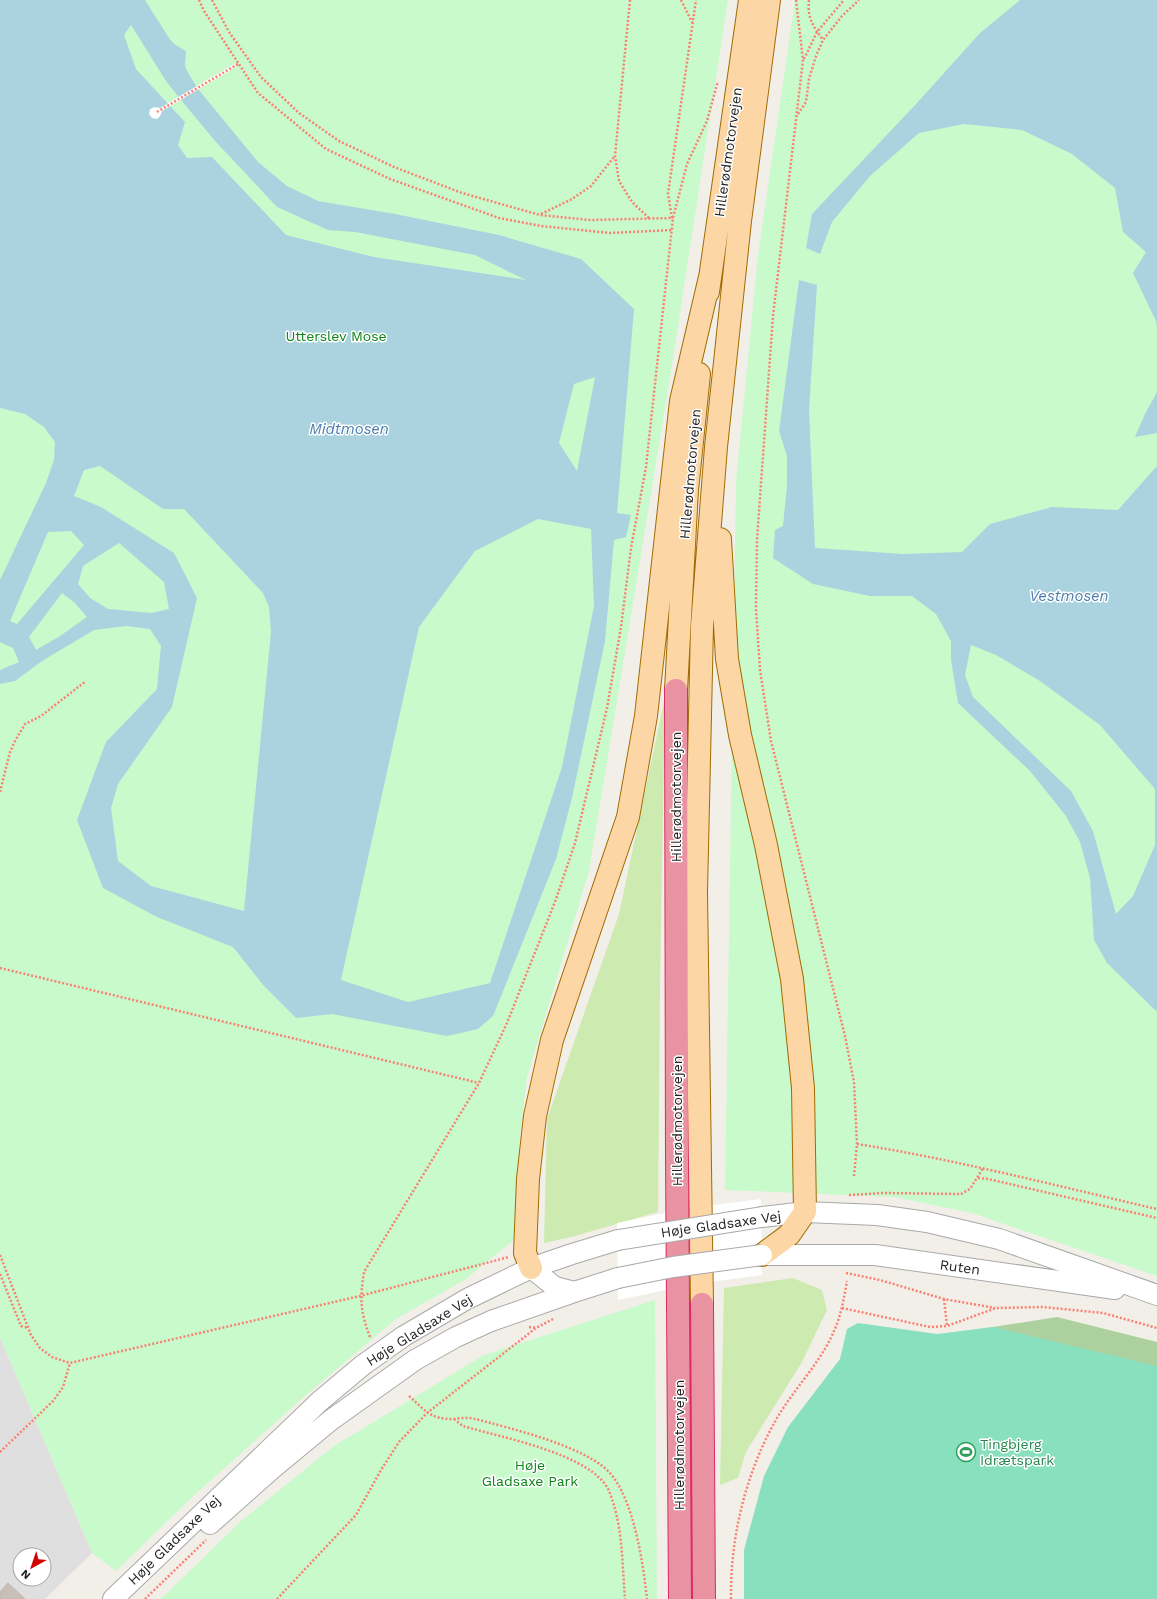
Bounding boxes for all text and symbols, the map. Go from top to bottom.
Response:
street label: Hillerødmotorvejen [711,86,745,218]
park label: Utterslev Mose [285,328,387,344]
street label: Hillerødmotorvejen [676,408,704,540]
water label: Midtmosen [309,420,389,438]
water label: Vestmosen [1030,587,1109,605]
street label: Hillerødmotorvejen [668,732,684,862]
street label: Hillerødmotorvejen [669,1056,685,1186]
street label: Høje Gladsaxe Vej [660,1208,782,1240]
street label: Ruten [939,1256,981,1278]
street label: Høje Gladsaxe Vej [363,1291,475,1369]
street label: Hillerødmotorvejen [671,1380,687,1510]
place label: Tingbjerg Idrætspark [980,1436,1054,1468]
sports icon: Tingbjerg Idrætspark [955,1441,977,1463]
park label: Høje Gladsaxe Park [482,1457,578,1489]
street label: Høje Gladsaxe Vej [125,1492,223,1588]
north arrow [12,1547,52,1587]
text: N [19,1567,33,1582]

